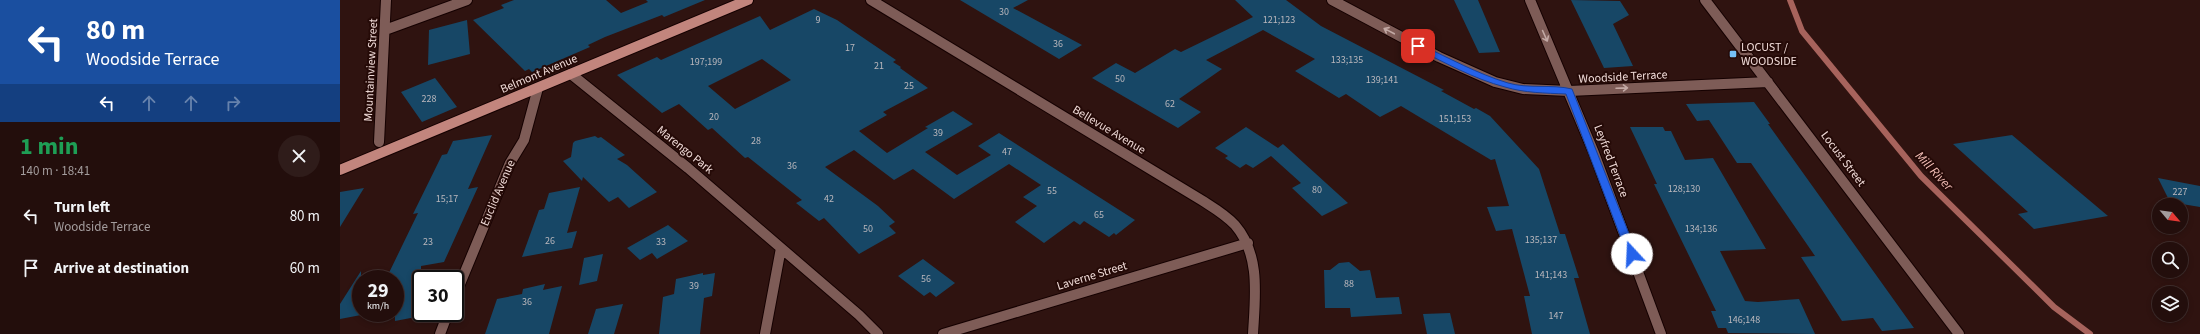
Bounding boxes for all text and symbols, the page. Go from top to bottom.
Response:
house number: 30 [999,5,1009,19]
text: 80 m [86,10,145,50]
house number: 9 [816,13,821,27]
house number: 121;123 [1263,13,1295,27]
icon: left [20,16,72,68]
street label: Mountainview Street [360,18,382,122]
one-way arrow [1383,27,1395,34]
pin [1401,29,1435,63]
one-way arrow [1542,29,1550,41]
icon: arrive [1407,35,1429,57]
house number: 36 [1053,37,1063,51]
place label: LOCUST / WOODSIDE [1741,39,1797,70]
house number: 17 [845,41,855,55]
text: Woodside Terrace [86,47,219,72]
marker: LOCUST / WOODSIDE [1728,49,1738,59]
street label: Belmont Avenue [498,50,580,98]
house number: 133;135 [1331,53,1363,67]
house number: 197;199 [690,55,722,69]
house number: 21 [874,59,884,73]
street label: Woodside Terrace [1578,66,1668,88]
house number: 50 [1115,72,1125,86]
house number: 139;141 [1366,73,1398,87]
house number: 25 [904,79,914,93]
one-way arrow [1615,84,1628,92]
icon: left [96,92,118,114]
icon: ahead [138,92,160,114]
icon: ahead [180,92,202,114]
icon: right [222,92,244,114]
house number: 228 [422,92,436,106]
house number: 62 [1165,97,1175,111]
street label: Bellevue Avenue [1069,101,1149,159]
house number: 20 [709,110,719,124]
house number: 151;153 [1439,112,1471,126]
street label: Marengo Park [653,122,717,178]
street label: Leyfred Terrace [1589,122,1633,200]
house number: 39 [933,126,943,140]
street label: Locust Street [1816,128,1870,190]
text: 1 min [20,129,78,164]
house number: 28 [751,134,761,148]
button: close [278,135,320,177]
house number: 47 [1002,145,1012,159]
water label: Mill River [1911,147,1957,195]
street label: Euclid Avenue [476,157,520,229]
house number: 36 [787,159,797,173]
text: 140 m · 18:41 [20,162,90,180]
house number: 128;130 [1668,182,1700,196]
house number: 80 [1312,183,1322,197]
house number: 55 [1047,184,1057,198]
house number: 227 [2173,185,2187,199]
house number: 15;17 [436,192,458,206]
house number: 42 [824,192,834,206]
text: Turn left [54,197,110,218]
north arrow [2152,198,2188,234]
map controls [2152,198,2188,322]
icon: left [20,205,42,227]
text: 80 m [290,206,320,227]
house number: 65 [1094,208,1104,222]
text: Woodside Terrace [54,218,150,236]
house number: 50 [863,222,873,236]
house number: 134;136 [1685,222,1717,236]
house number: 135;137 [1525,233,1557,247]
position arrow [1611,233,1653,275]
house number: 26 [545,234,555,248]
house number: 23 [423,235,433,249]
house number: 33 [656,235,666,249]
button: search [2152,242,2188,278]
icon: arrive [20,257,42,279]
street label: Laverne Street [1055,257,1129,295]
text: Arrive at destination [54,258,189,279]
text: 60 m [290,258,320,279]
house number: 141;143 [1535,268,1567,282]
speed limit sign: 30 [412,270,464,322]
house number: 56 [921,272,931,286]
text: 29 [367,277,389,305]
house number: 88 [1344,277,1354,291]
house number: 39 [689,279,699,293]
button: layers [2152,286,2188,322]
house number: 36 [522,295,532,309]
text: km/h [367,299,389,313]
house number: 147 [1549,309,1563,323]
house number: 146;148 [1728,313,1760,327]

